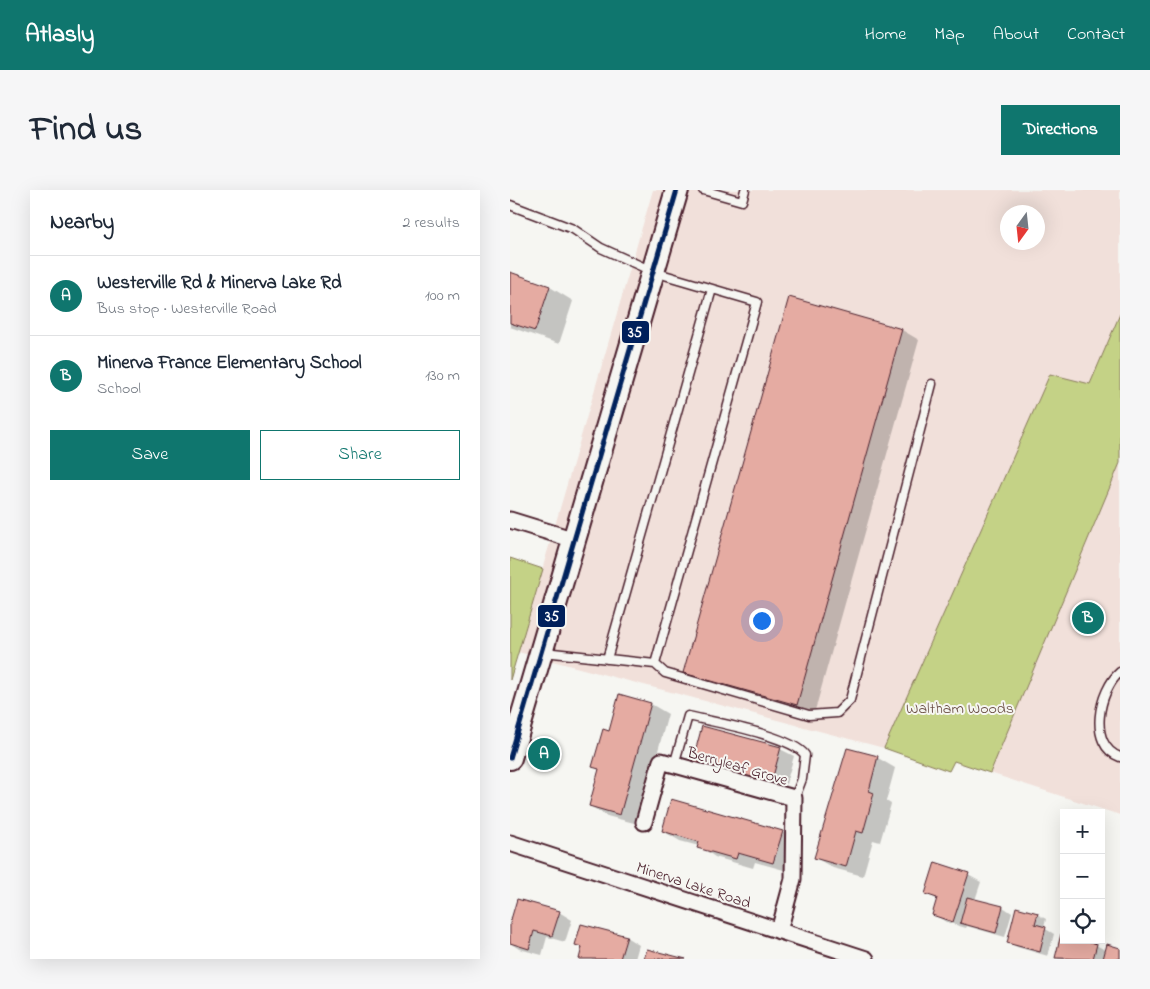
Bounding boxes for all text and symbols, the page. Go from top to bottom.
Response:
text: Atlasly [25,18,94,53]
text: Home [865,22,906,48]
text: Map [934,22,965,48]
text: About [993,22,1039,48]
text: Contact [1067,22,1125,48]
text: Find us [30,105,142,156]
button: Directions [1001,105,1120,155]
north arrow [1000,205,1045,250]
text: Nearby [50,208,114,238]
text: 2 results [402,211,460,235]
text: Westerville Rd & Minerva Lake Rd [97,270,342,297]
text: A [61,284,71,308]
text: 100 m [425,284,460,308]
text: Bus stop · Westerville Road [97,297,277,321]
line badge: 35 [621,320,650,344]
text: 35 [627,323,642,344]
text: Minerva France Elementary School [97,350,362,377]
text: B [61,364,71,388]
text: 130 m [425,364,460,388]
text: School [97,377,141,401]
button: Save [50,430,250,480]
button: Share [260,430,460,480]
pin: B [1072,599,1104,637]
line badge: 35 [537,604,566,628]
text: 35 [544,607,559,628]
your location [749,608,775,634]
park label: Waltham Woods [906,697,1014,721]
pin: A [528,735,560,773]
street label: Berryleaf Grove [683,741,791,793]
map controls [1060,809,1105,944]
button: + [1060,809,1105,854]
button: − [1060,854,1105,899]
street label: Minerva Lake Road [633,856,754,916]
button: locate [1060,899,1105,944]

